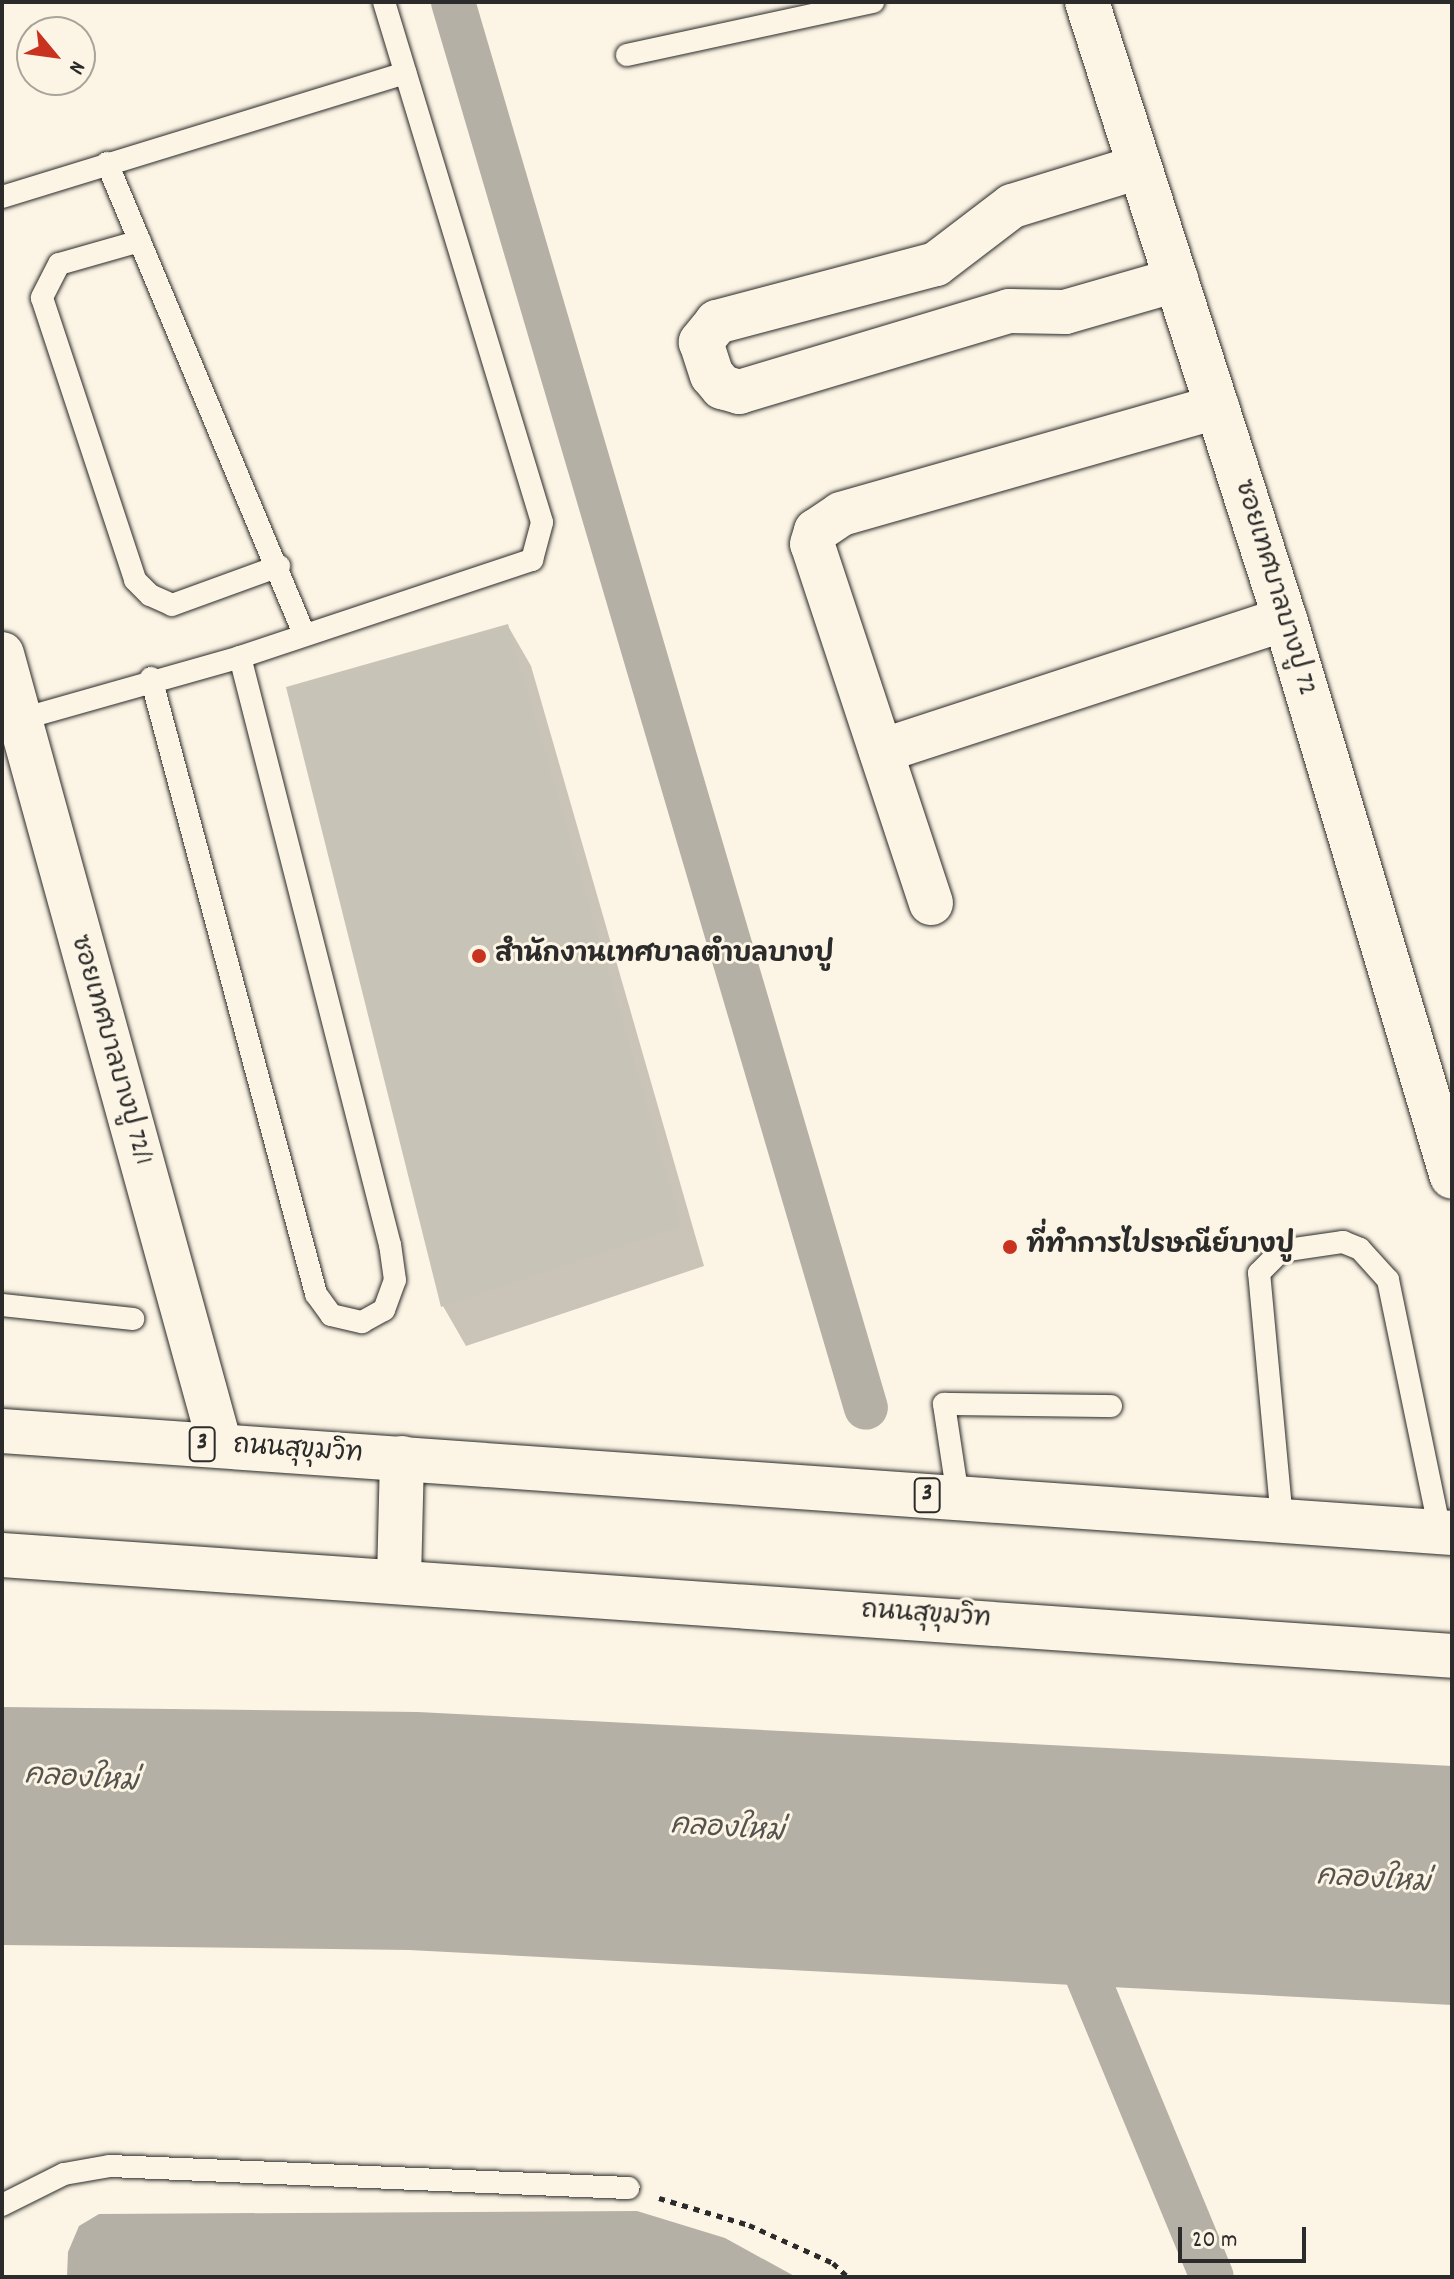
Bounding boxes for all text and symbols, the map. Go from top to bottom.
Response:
north arrow [16,16,96,96]
text: N [59,55,92,79]
street label: ซอยเทศบาลบางปู 72 [1226,476,1322,700]
street label: ซอยเทศบาลบางปู 72/1 [62,932,158,1168]
place label: สำนักงานเทศบาลตำบลบางปู [495,940,834,972]
marker: สำนักงานเทศบาลตำบลบางปู [470,947,488,965]
place label: ที่ทำการไปรษณีย์บางปู [1026,1231,1294,1263]
marker: ที่ทำการไปรษณีย์บางปู [1001,1238,1019,1256]
road number: 3 [188,1424,216,1464]
street label: ถนนสุขุมวิท [232,1431,364,1471]
road number: 3 [913,1475,941,1515]
street label: ถนนสุขุมวิท [860,1596,992,1636]
water label: คลองใหม่ [23,1760,139,1802]
water label: คลองใหม่ [669,1810,785,1852]
water label: คลองใหม่ [1315,1861,1431,1903]
scale bar [1182,2211,1310,2261]
text: 20 m [1192,2224,1238,2258]

